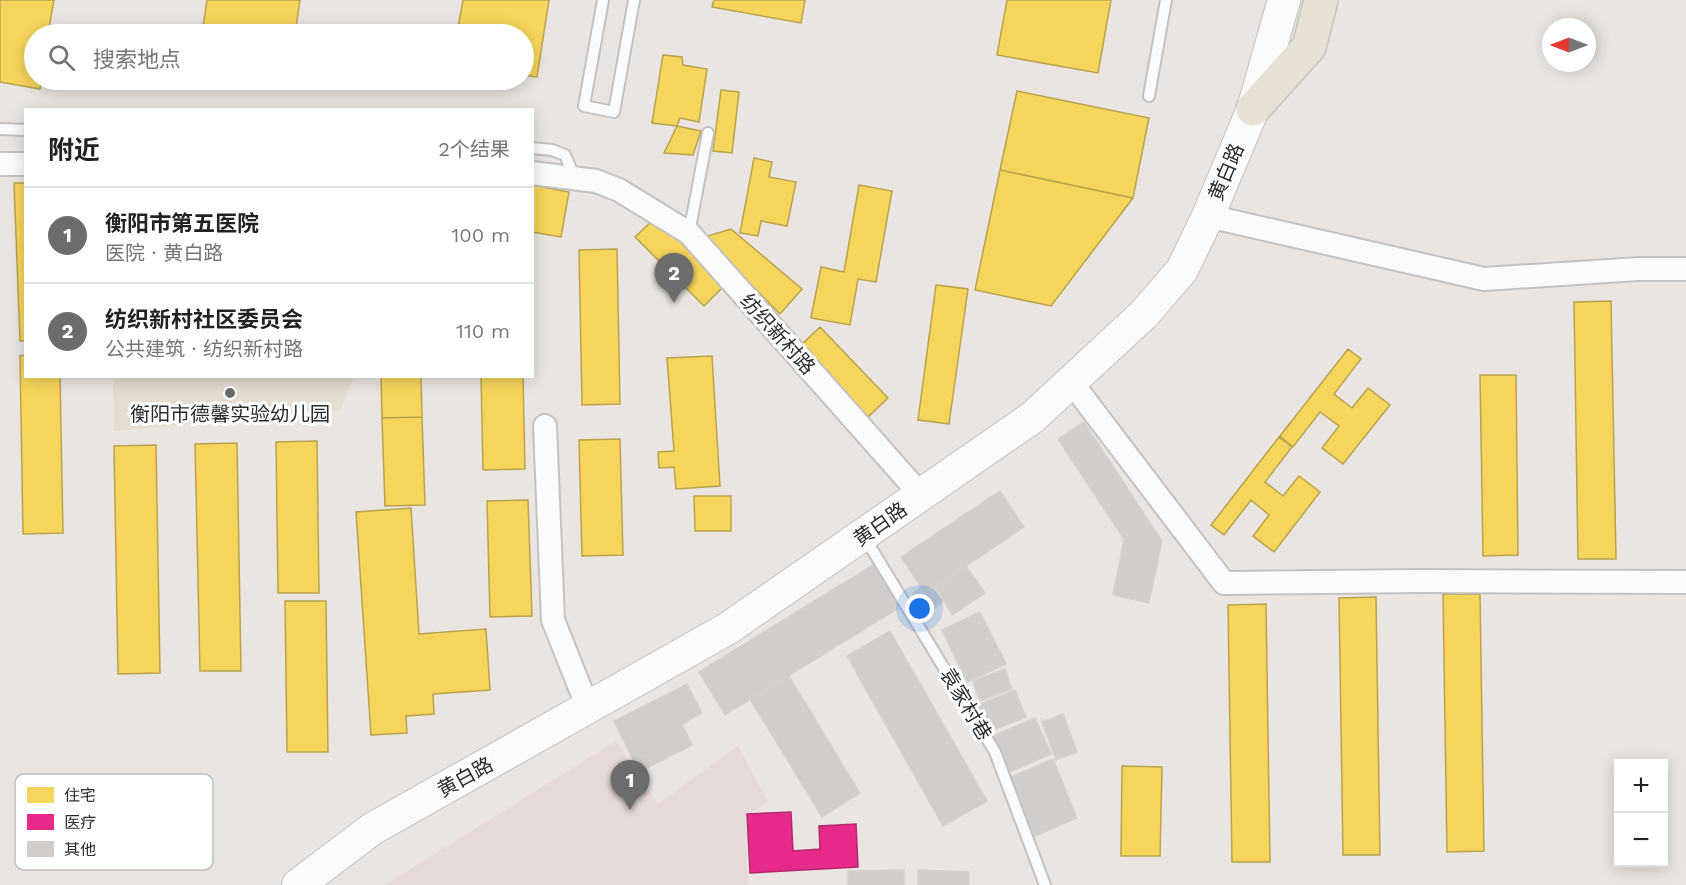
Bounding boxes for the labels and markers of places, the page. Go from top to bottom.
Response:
pin: 2 [654,254,694,303]
marker: 衡阳市德馨实验幼儿园 [223,386,237,400]
place label: 衡阳市德馨实验幼儿园 [130,402,330,426]
pin: 1 [610,760,650,810]

